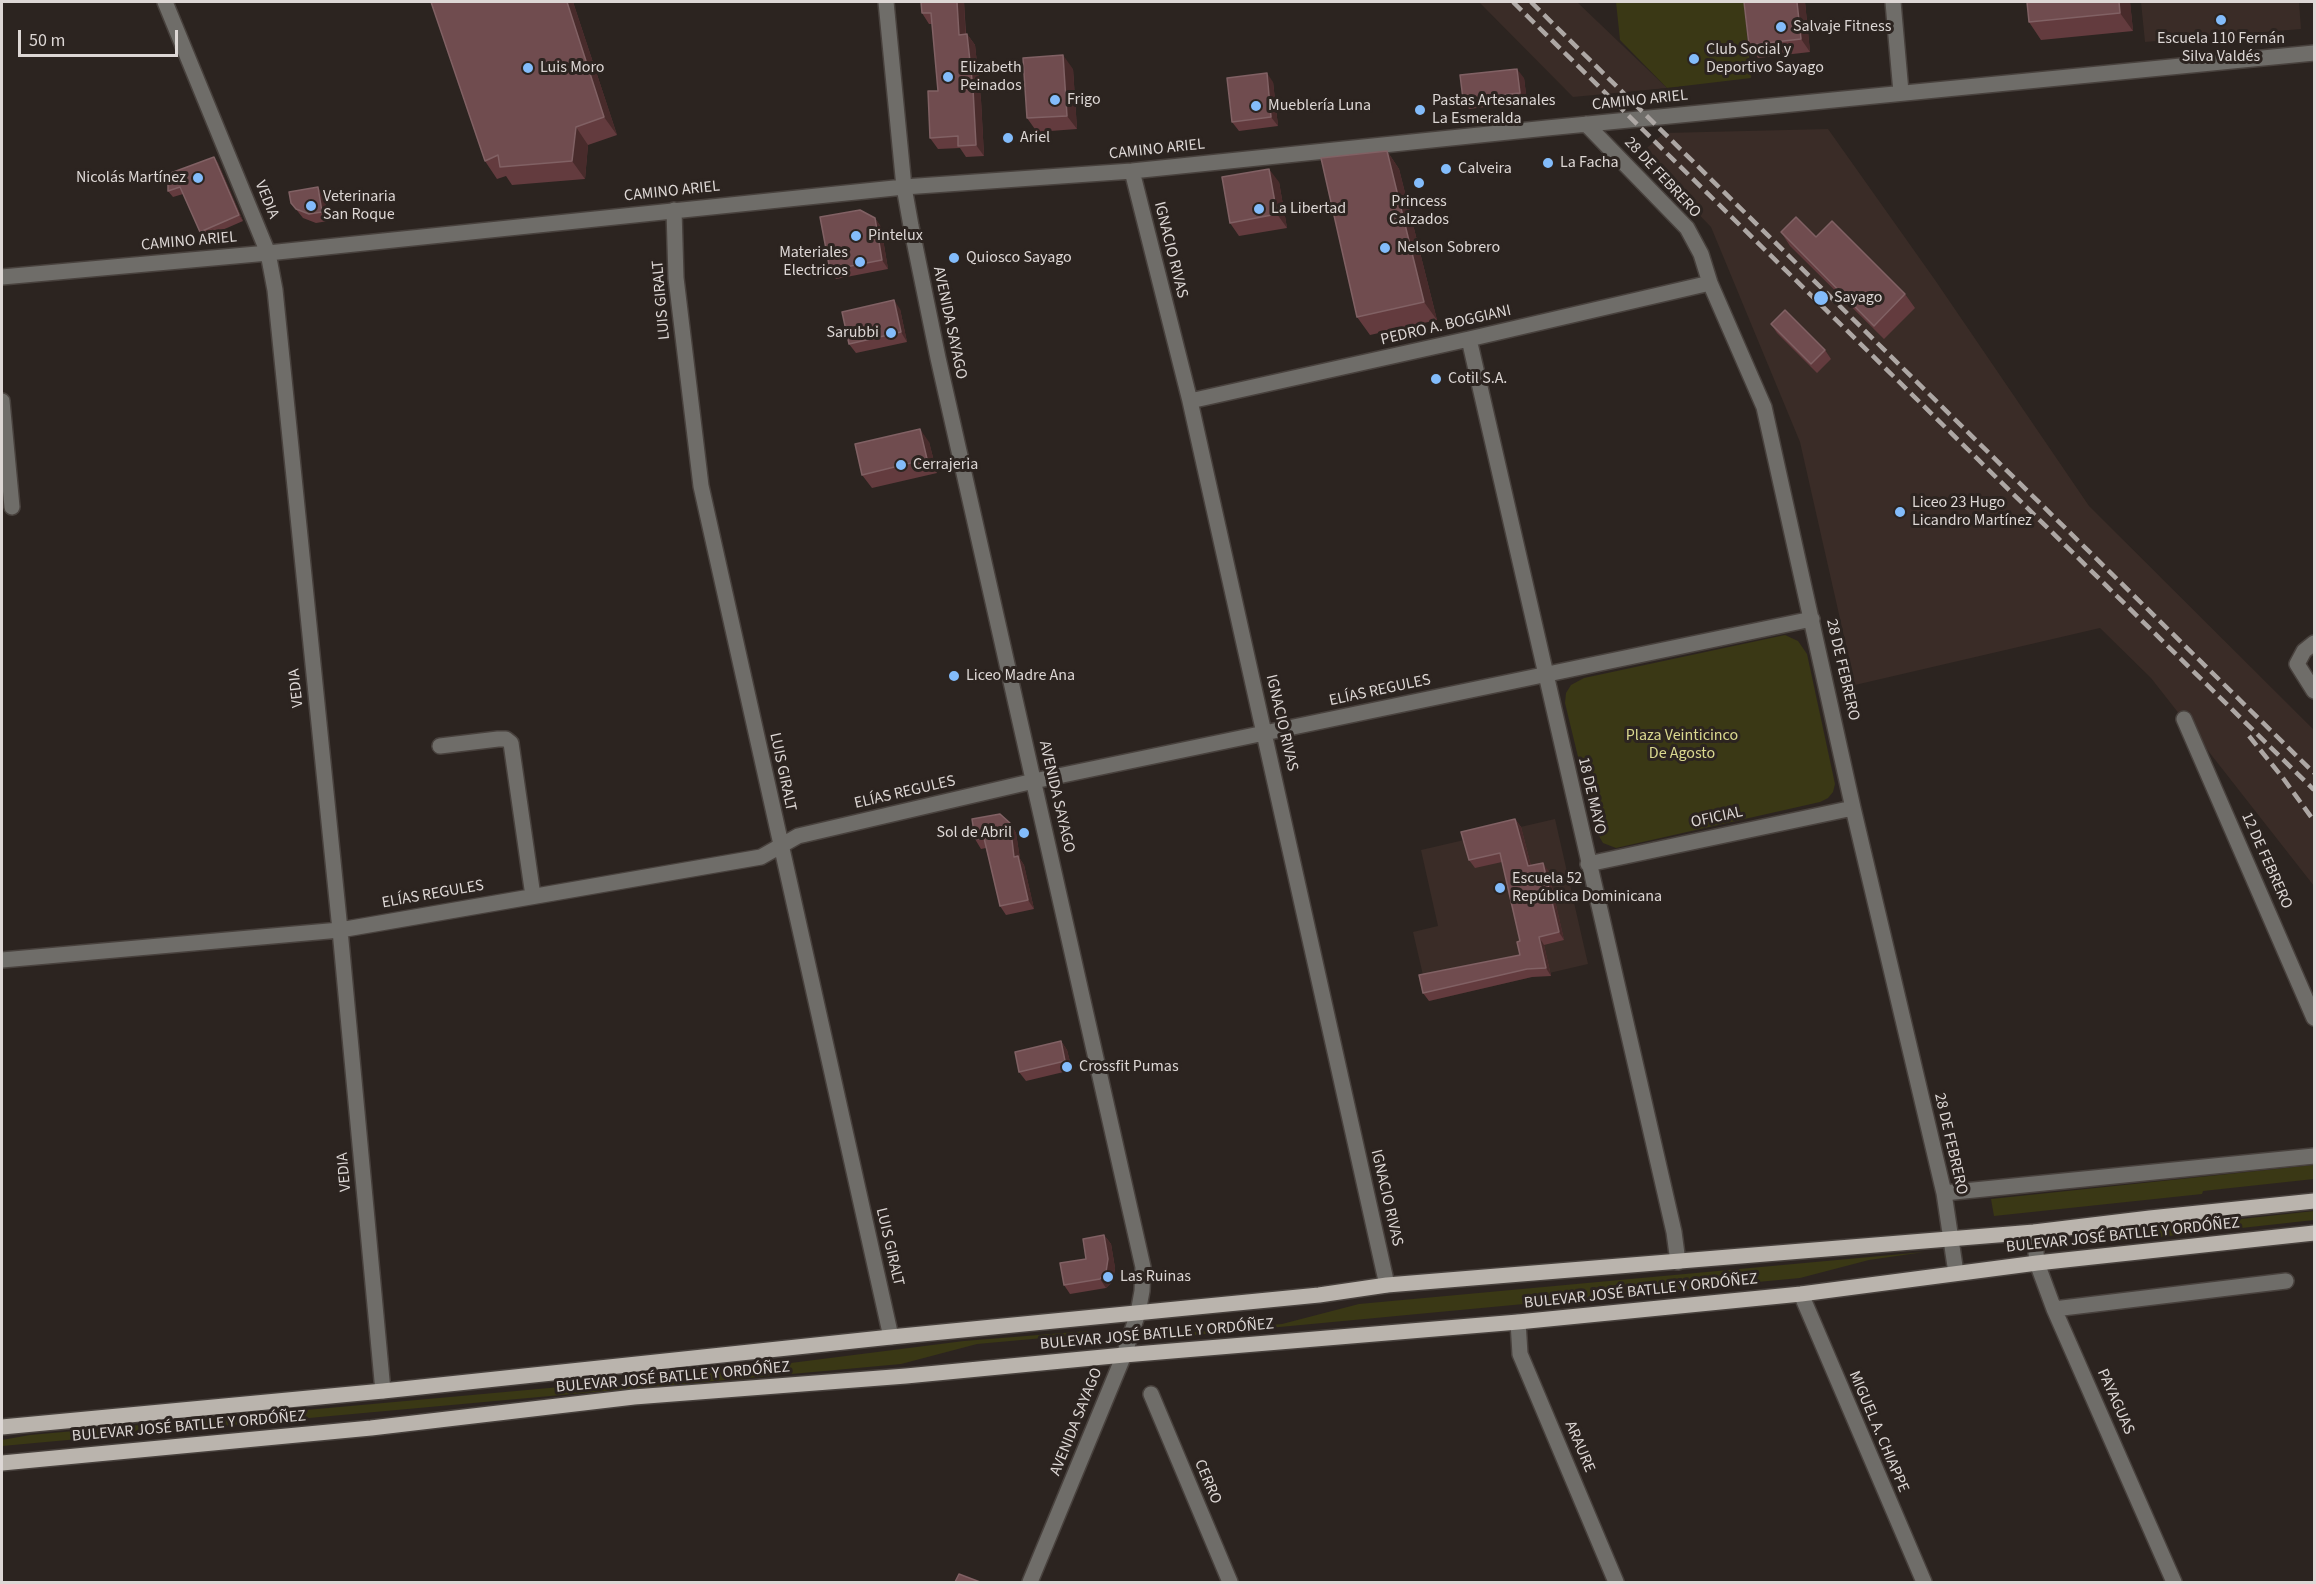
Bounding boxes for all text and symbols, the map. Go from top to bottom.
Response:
marker: Escuela 110 Fernán Silva Valdés [2214,13,2228,27]
place label: Salvaje Fitness [1793,17,1891,37]
scale bar [21,18,182,56]
marker: Salvaje Fitness [1774,20,1788,34]
text: 50 m [29,28,65,53]
place label: Escuela 110 Fernán Silva Valdés [2157,29,2285,67]
place label: Club Social y Deportivo Sayago [1706,40,1824,78]
marker: Club Social y Deportivo Sayago [1687,52,1701,66]
place label: Luis Moro [540,58,605,78]
place label: Elizabeth Peinados [960,58,1022,96]
marker: Luis Moro [521,61,535,75]
marker: Elizabeth Peinados [941,70,955,84]
street label: CAMINO ARIEL [1591,86,1689,116]
place label: Frigo [1067,90,1101,110]
place label: Pastas Artesanales La Esmeralda [1432,91,1556,129]
marker: Frigo [1048,93,1062,107]
place label: Mueblería Luna [1268,96,1371,116]
marker: Mueblería Luna [1249,99,1263,113]
marker: Pastas Artesanales La Esmeralda [1413,103,1427,117]
place label: Ariel [1020,128,1050,148]
marker: Ariel [1001,131,1015,145]
street label: 28 DE FEBRERO [1620,134,1704,222]
street label: CAMINO ARIEL [1108,135,1206,165]
place label: La Facha [1560,153,1619,173]
marker: La Facha [1541,156,1555,170]
place label: Calveira [1458,159,1512,179]
marker: Calveira [1439,162,1453,176]
place label: Nicolás Martínez [76,168,186,188]
marker: Nicolás Martínez [191,171,205,185]
marker: Princess Calzados [1412,176,1426,190]
street label: CAMINO ARIEL [623,177,721,207]
street label: VEDIA [250,178,282,222]
place label: Veterinaria San Roque [323,187,396,225]
place label: Princess Calzados [1389,192,1449,230]
marker: Veterinaria San Roque [304,199,318,213]
place label: La Libertad [1271,199,1346,219]
street label: IGNACIO RIVAS [1149,200,1191,300]
marker: La Libertad [1252,202,1266,216]
place label: Pintelux [868,226,923,246]
street label: CAMINO ARIEL [140,228,238,256]
marker: Pintelux [849,229,863,243]
place label: Nelson Sobrero [1397,238,1500,258]
marker: Nelson Sobrero [1378,241,1392,255]
place label: Materiales Electricos [779,243,848,281]
place label: Quiosco Sayago [966,248,1072,268]
marker: Quiosco Sayago [947,251,961,265]
marker: Materiales Electricos [853,255,867,269]
street label: LUIS GIRALT [649,259,675,341]
street label: AVENIDA SAYAGO [928,265,970,381]
place label: Sayago [1834,288,1882,308]
marker: Sayago [1812,289,1830,307]
street label: PEDRO A. BOGGIANI [1379,302,1513,350]
place label: Sarubbi [827,323,879,343]
marker: Sarubbi [884,326,898,340]
place label: Cotil S.A. [1448,369,1507,389]
marker: Cotil S.A. [1429,372,1443,386]
place label: Cerrajeria [913,455,978,475]
marker: Cerrajeria [894,458,908,472]
place label: Liceo 23 Hugo Licandro Martínez [1912,493,2032,531]
marker: Liceo 23 Hugo Licandro Martínez [1893,505,1907,519]
street label: 28 DE FEBRERO [1821,617,1863,723]
place label: Liceo Madre Ana [966,666,1075,686]
street label: VEDIA [285,667,309,709]
marker: Liceo Madre Ana [947,669,961,683]
street label: ELÍAS REGULES [1327,671,1433,711]
street label: IGNACIO RIVAS [1261,673,1301,773]
park label: Plaza Veinticinco De Agosto [1626,726,1738,764]
street label: LUIS GIRALT [764,731,800,813]
street label: AVENIDA SAYAGO [1034,739,1078,855]
street label: 18 DE MAYO [1573,755,1609,837]
street label: ELÍAS REGULES [853,772,957,814]
street label: OFICIAL [1689,803,1745,833]
street label: 12 DE FEBRERO [2236,810,2296,912]
place label: Sol de Abril [936,823,1012,843]
marker: Sol de Abril [1017,826,1031,840]
place label: Escuela 52 República Dominicana [1512,869,1662,907]
street label: ELÍAS REGULES [380,877,486,913]
marker: Escuela 52 República Dominicana [1493,881,1507,895]
place label: Crossfit Pumas [1079,1057,1179,1077]
marker: Crossfit Pumas [1060,1060,1074,1074]
street label: 28 DE FEBRERO [1929,1091,1971,1197]
street label: IGNACIO RIVAS [1366,1148,1406,1248]
street label: VEDIA [334,1152,356,1192]
street label: LUIS GIRALT [871,1206,907,1288]
street label: BULEVAR JOSÉ BATLLE Y ORDÓÑEZ [2005,1214,2241,1258]
place label: Las Ruinas [1120,1267,1191,1287]
marker: Las Ruinas [1101,1270,1115,1284]
street label: BULEVAR JOSÉ BATLLE Y ORDÓÑEZ [1523,1270,1759,1314]
street label: BULEVAR JOSÉ BATLLE Y ORDÓÑEZ [1039,1315,1275,1355]
street label: BULEVAR JOSÉ BATLLE Y ORDÓÑEZ [555,1358,791,1398]
street label: AVENIDA SAYAGO [1047,1365,1107,1479]
street label: PAYAGUAS [2092,1366,2138,1438]
street label: MIGUEL A. CHIAPPE [1844,1368,1912,1496]
street label: BULEVAR JOSÉ BATLLE Y ORDÓÑEZ [71,1407,307,1447]
street label: ARAURE [1560,1418,1598,1476]
street label: CERRO [1189,1457,1225,1507]

